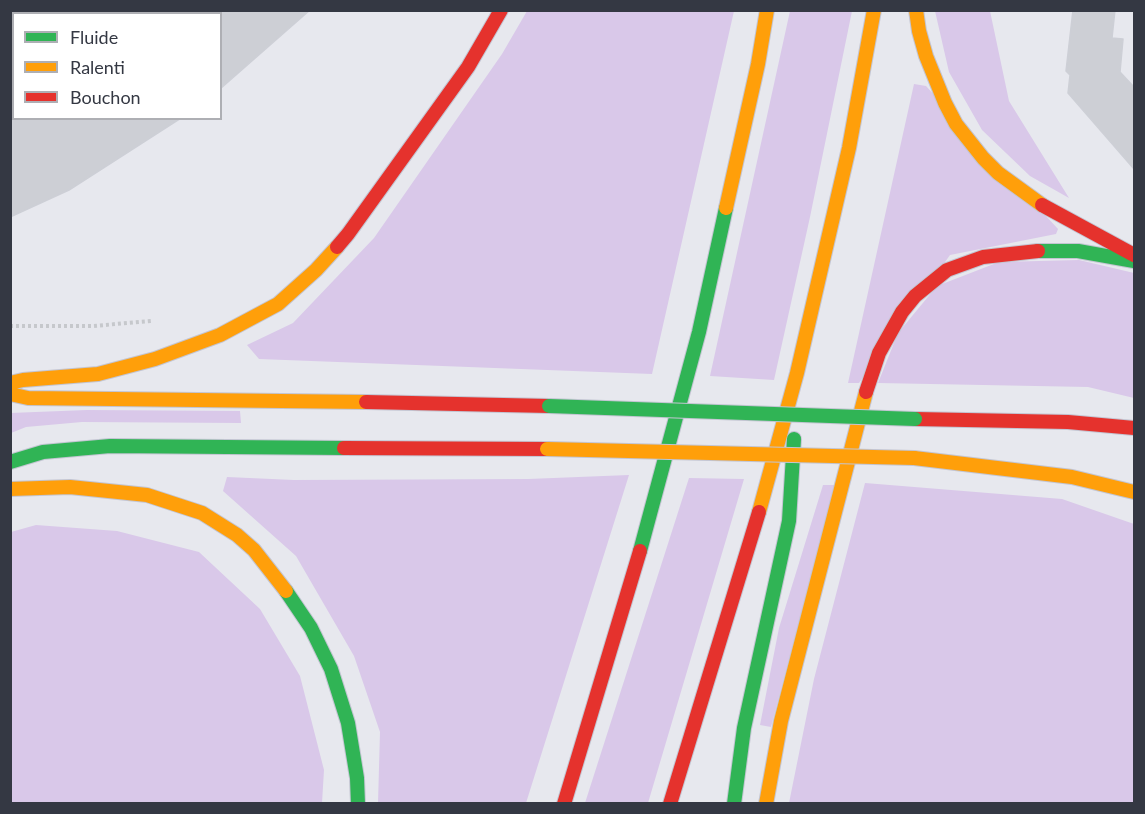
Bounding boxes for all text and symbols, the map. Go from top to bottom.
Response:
legend [12,12,222,120]
text: Fluide [70,26,118,48]
text: Ralenti [70,56,125,78]
text: Bouchon [70,86,141,108]

